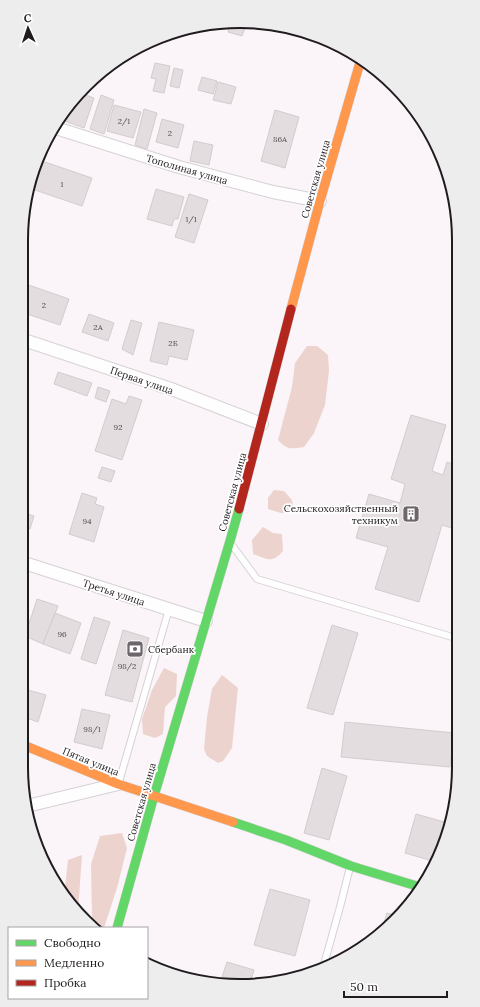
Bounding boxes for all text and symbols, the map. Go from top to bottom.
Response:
north arrow [8,8,48,48]
text: С [23,11,32,25]
house number: 2/1 [118,116,130,127]
house number: 2 [168,128,172,138]
house number: 86А [273,134,288,144]
street label: Советская улица [298,138,333,220]
street label: Тополиная улица [145,152,229,187]
house number: 1 [61,179,64,189]
house number: 1/1 [185,214,197,225]
house number: 2 [42,300,46,310]
house number: 2А [93,322,104,332]
house number: 2Б [168,338,178,348]
street label: Первая улица [109,364,175,397]
house number: 92 [114,422,122,432]
street label: Советская улица [216,451,249,533]
place label: Сельскохозяйственный техникум [284,502,399,527]
building icon: Сельскохозяйственный техникум [401,504,421,524]
house number: 94 [83,516,92,526]
street label: Третья улица [81,576,147,609]
house number: 96 [57,629,67,639]
bank icon: Сбербанк [125,639,145,659]
place label: Сбербанк [148,643,195,656]
house number: 98/2 [118,661,136,672]
house number: 98/1 [83,724,101,735]
street label: Пятая улица [61,744,121,779]
street label: Советская улица [124,761,159,843]
legend [8,927,148,999]
text: Свободно [44,935,101,950]
text: Медленно [44,955,104,970]
scale bar [344,973,447,999]
text: Пробка [44,975,86,990]
text: 50 m [350,979,378,994]

